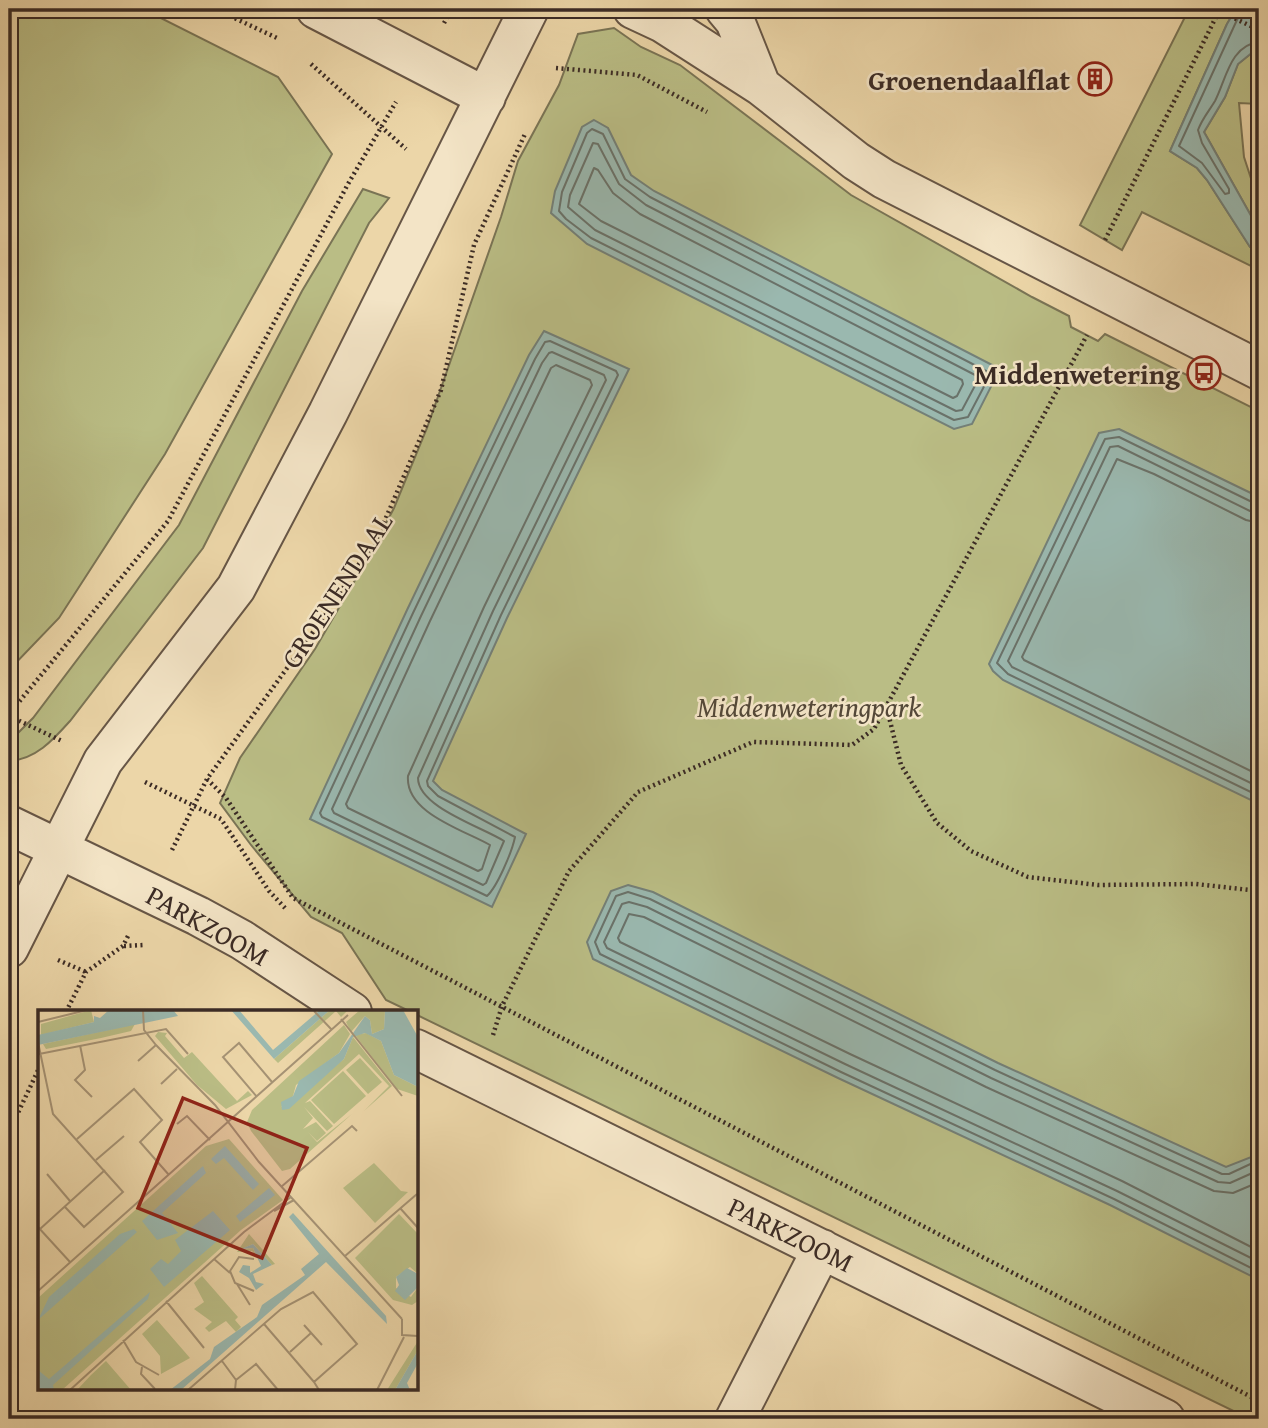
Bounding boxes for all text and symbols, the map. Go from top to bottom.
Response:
place label: Groenendaalflat [868,59,1070,100]
building icon: Groenendaalflat [1076,60,1114,98]
place label: Middenwetering [974,353,1180,394]
bus stop icon: Middenwetering [1185,354,1223,392]
street label: GROENENDAAL [270,504,402,676]
park label: Middenweteringpark [697,686,921,727]
street label: PARKZOOM [139,874,277,976]
inset map [38,1010,418,1390]
street label: PARKZOOM [721,1186,861,1282]

